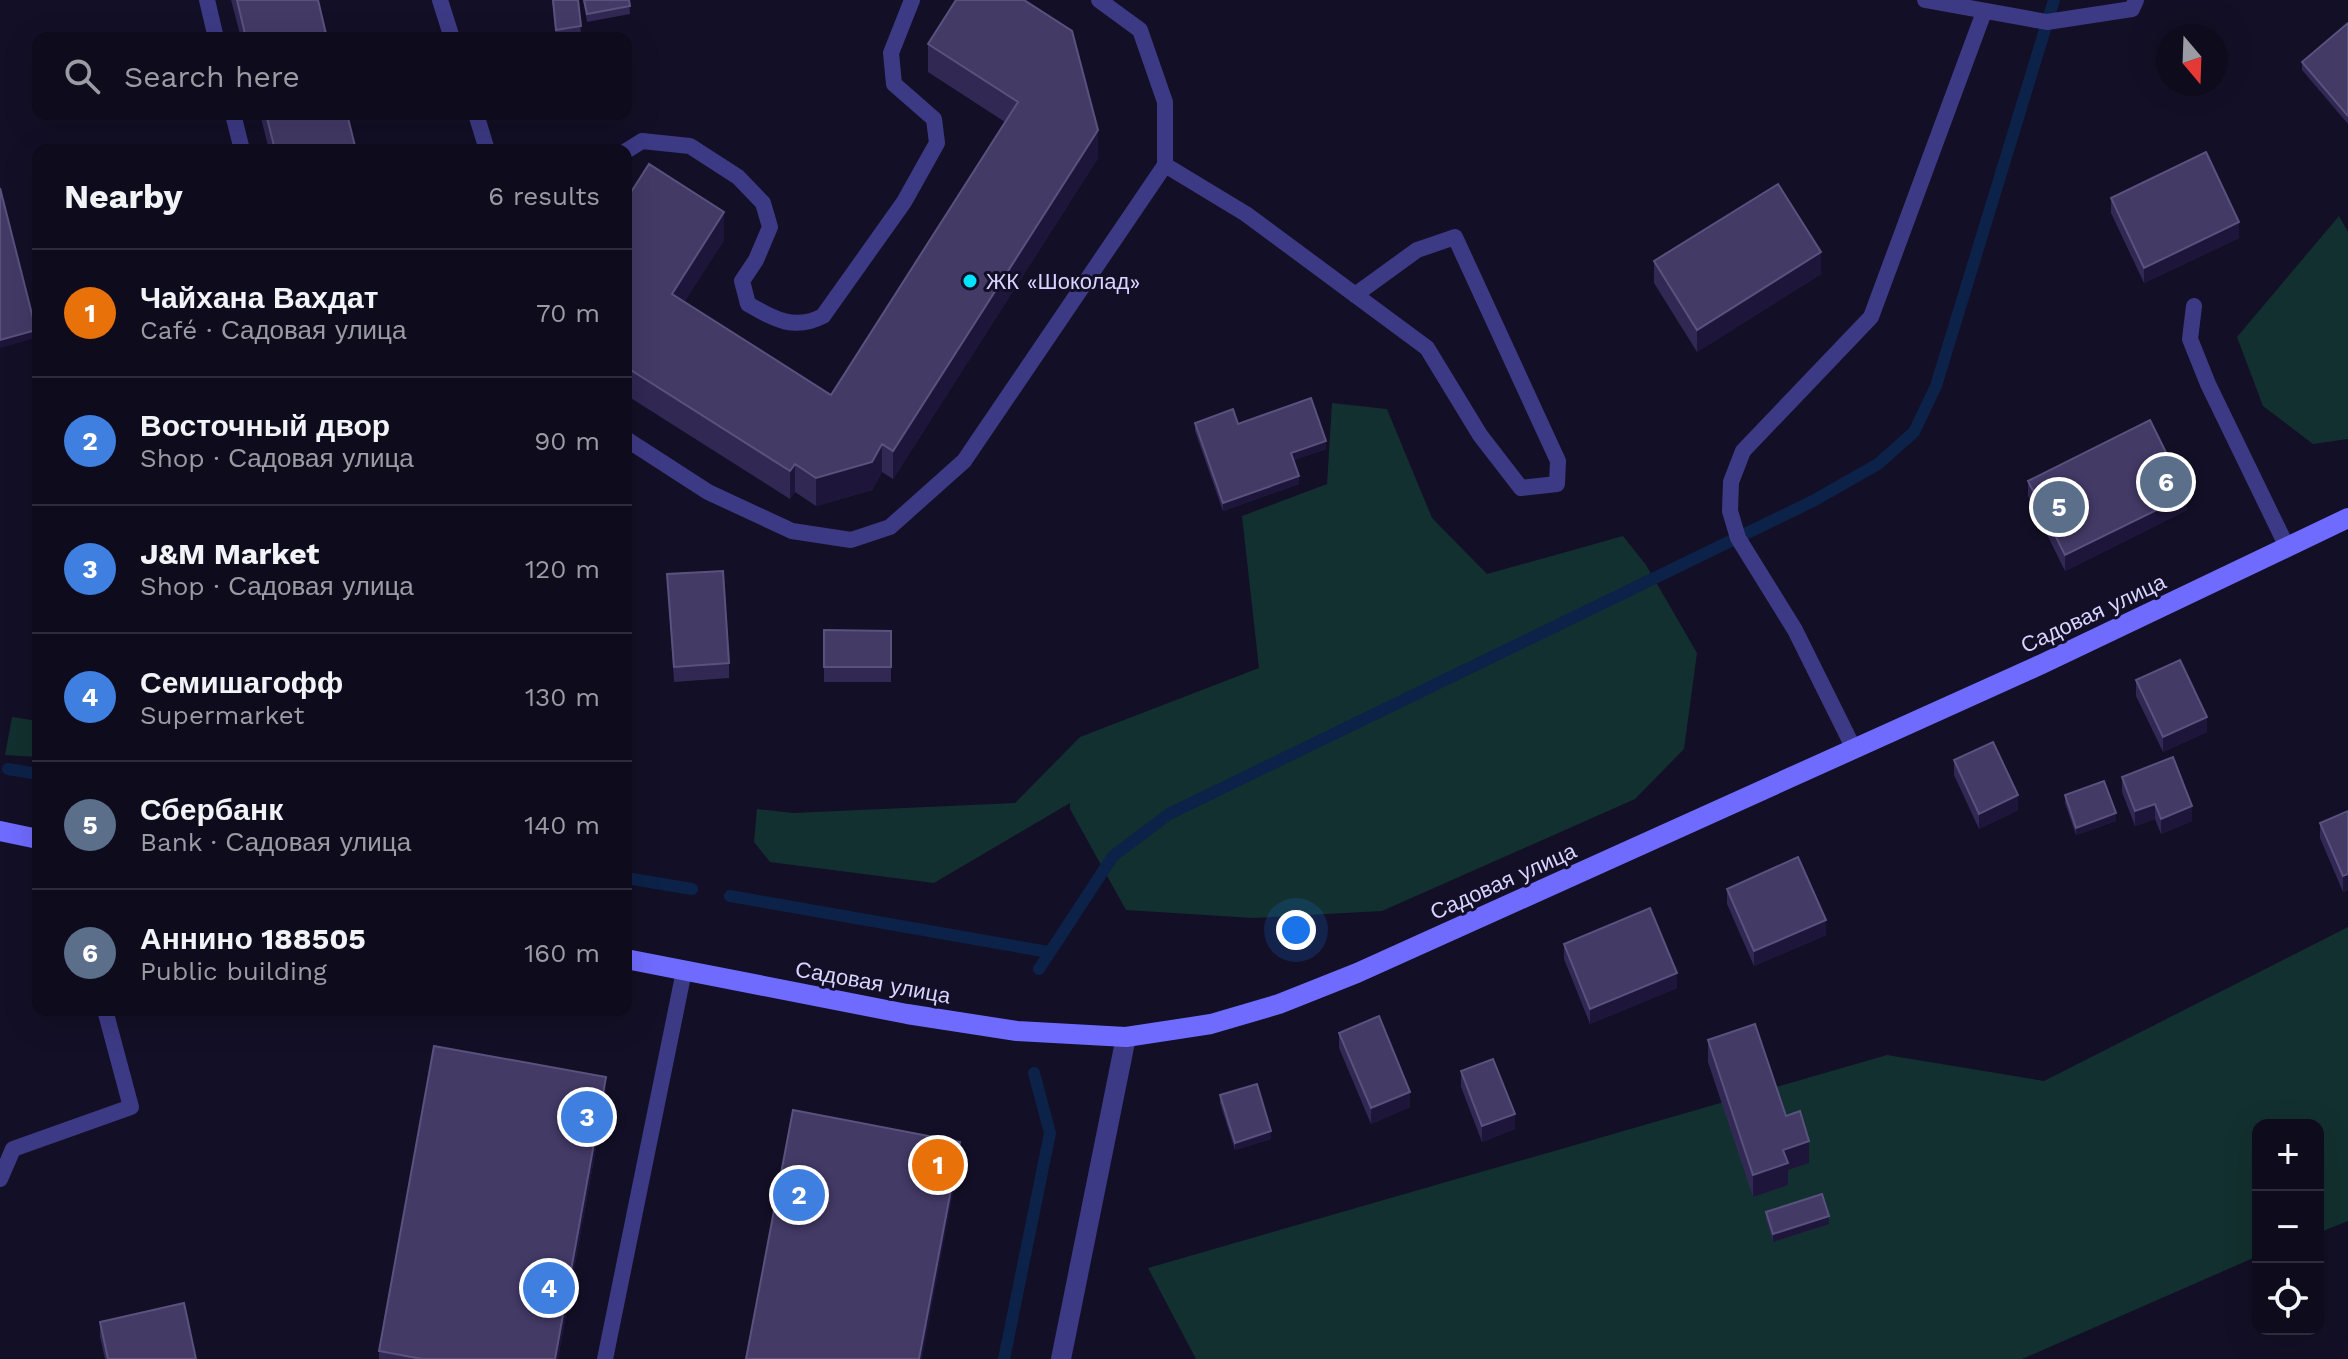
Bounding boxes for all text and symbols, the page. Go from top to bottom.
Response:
north arrow [2156,24,2228,96]
search box [32,32,632,120]
icon: search [60,54,104,98]
text: Search here [124,59,300,94]
text: Nearby [64,176,183,216]
text: 6 results [488,181,600,211]
place label: ЖК «Шоколад» [986,269,1140,294]
marker: ЖК «Шоколад» [961,272,979,290]
text: Чайхана Вахдат [140,280,378,315]
text: 1 [84,298,96,328]
text: 70 m [536,298,600,328]
text: Café · Садовая улица [140,315,406,345]
text: Восточный двор [140,408,390,443]
text: 2 [82,426,98,456]
text: 90 m [534,426,600,456]
text: Shop · Садовая улица [140,443,414,473]
pin: 6 [2140,452,2192,512]
pin: 5 [2033,477,2085,537]
text: J&M Market [140,536,319,571]
text: 3 [82,554,98,584]
text: 120 m [525,554,600,584]
street label: Садовая улица [2017,569,2170,658]
text: Shop · Садовая улица [140,571,414,601]
text: Семишагофф [140,665,343,700]
text: 4 [82,682,98,712]
text: 130 m [525,682,600,712]
text: Supermarket [140,700,304,730]
text: Сбербанк [140,792,283,827]
text: 5 [82,810,98,840]
text: 140 m [524,810,600,840]
text: Bank · Садовая улица [140,827,411,857]
street label: Садовая улица [1426,838,1581,925]
your location [1276,910,1316,950]
text: Аннино 188505 [140,921,366,956]
text: 6 [82,938,98,968]
text: 160 m [524,938,600,968]
text: Public building [140,956,327,986]
street label: Садовая улица [793,957,953,1009]
pin: 3 [561,1087,613,1147]
map controls [2252,1119,2324,1335]
button: + [2252,1119,2324,1191]
pin: 1 [912,1135,964,1195]
pin: 2 [773,1165,825,1225]
button: − [2252,1191,2324,1263]
pin: 4 [523,1258,575,1318]
button: locate [2252,1263,2324,1335]

